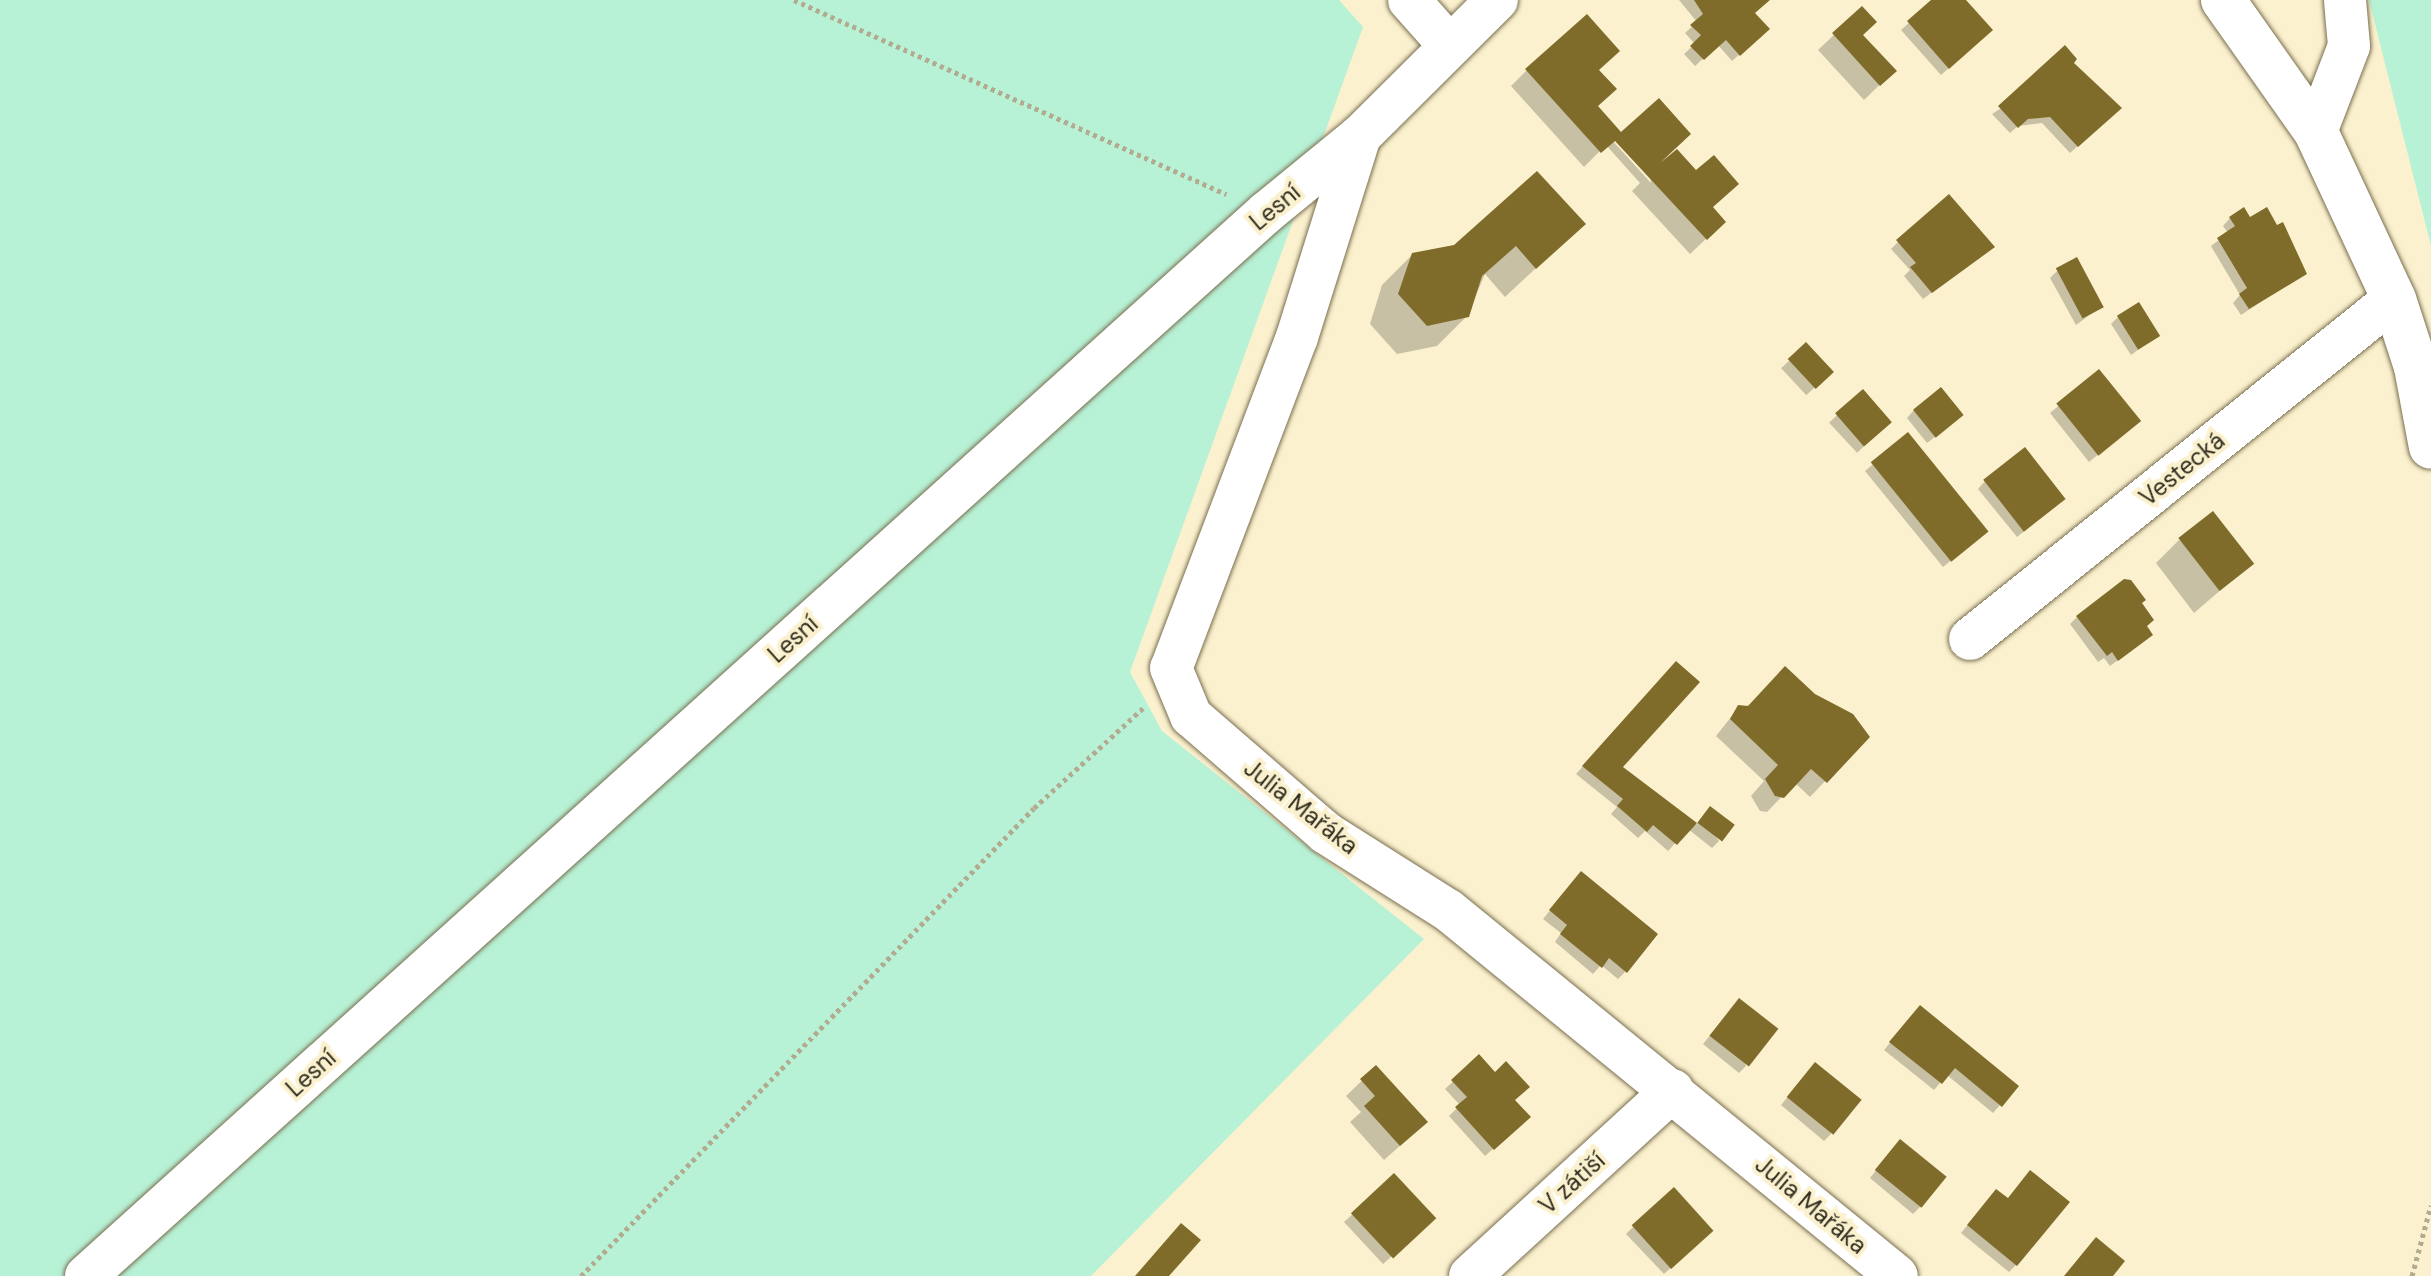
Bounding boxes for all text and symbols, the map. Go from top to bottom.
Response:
street label: Lesní [1244,178,1306,236]
street label: Vestecká [2134,426,2230,512]
street label: Lesní [762,609,824,669]
street label: Julia Mařáka [1238,754,1364,860]
street label: Lesní [280,1043,342,1103]
street label: V zátiší [1533,1146,1611,1220]
street label: Julia Mařáka [1749,1150,1873,1260]

